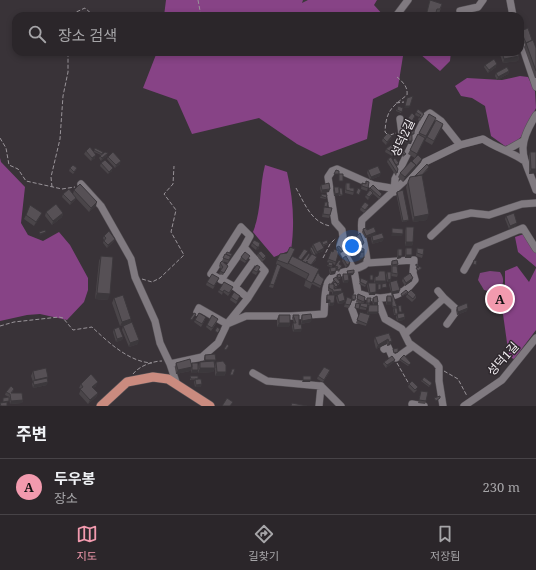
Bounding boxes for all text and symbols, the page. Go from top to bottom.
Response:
search box [12,12,524,56]
icon: search [26,23,48,45]
text: 장소 검색 [58,25,117,45]
street label: 성덕2길 [386,116,419,159]
your location [342,236,362,256]
pin: A [487,284,513,314]
street label: 성덕1길 [483,338,522,379]
text: 주변 [16,422,47,445]
text: 두우봉 [54,468,95,488]
text: A [24,478,34,496]
text: 230 m [483,478,520,496]
text: 장소 [54,489,78,507]
tab: 지도 [76,523,98,563]
tab: 길찾기 [249,523,279,563]
tab: 저장됨 [430,523,460,563]

